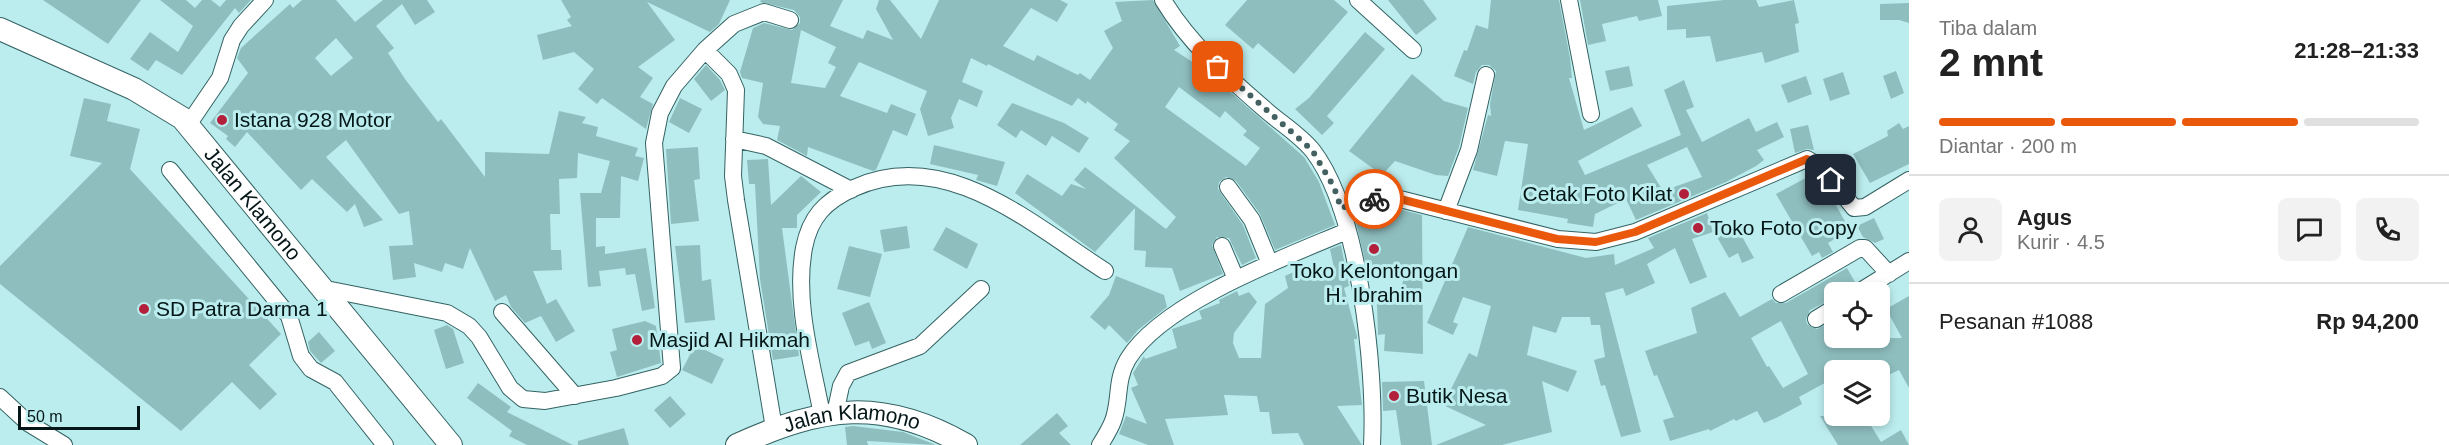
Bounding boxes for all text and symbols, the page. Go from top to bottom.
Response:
text: Tiba dalam [1939,17,2037,39]
text: 21:28–21:33 [2294,38,2419,63]
pin [1192,41,1243,92]
text: 2 mnt [1939,41,2043,84]
icon: bag [1201,50,1234,83]
place label: Istana 928 Motor [234,108,392,131]
marker: Istana 928 Motor [215,113,229,127]
text: Diantar · 200 m [1939,135,2077,157]
street label: Jalan Klamono [200,142,306,264]
pin [1805,154,1856,205]
icon: home [1814,163,1847,196]
courier [1344,169,1404,229]
place label: Cetak Foto Kilat [1523,182,1672,205]
icon: bike [1358,183,1391,216]
marker: Cetak Foto Kilat [1677,187,1691,201]
button: person [1939,198,2002,261]
button: chat [2278,198,2341,261]
button: phone [2356,198,2419,261]
text: Agus [2017,205,2072,230]
place label: Toko Foto Copy [1710,216,1858,239]
marker: Toko Foto Copy [1691,221,1705,235]
text: Kurir · 4.5 [2017,231,2105,253]
marker: Toko Kelontongan H. Ibrahim [1367,242,1381,256]
place label: Toko Kelontongan H. Ibrahim [1290,259,1458,306]
map controls [1824,282,1890,426]
button: locate [1824,282,1890,348]
place label: SD Patra Darma 1 [156,297,328,320]
marker: SD Patra Darma 1 [137,302,151,316]
text: Pesanan #1088 [1939,309,2093,334]
text: Rp 94,200 [2316,309,2419,334]
place label: Masjid Al Hikmah [649,328,810,351]
marker: Masjid Al Hikmah [630,333,644,347]
button: layers [1824,360,1890,426]
place label: Butik Nesa [1406,384,1508,407]
marker: Butik Nesa [1387,389,1401,403]
street label: Jalan Klamono [780,400,924,436]
scale bar [18,403,140,430]
text: 50 m [27,408,63,425]

